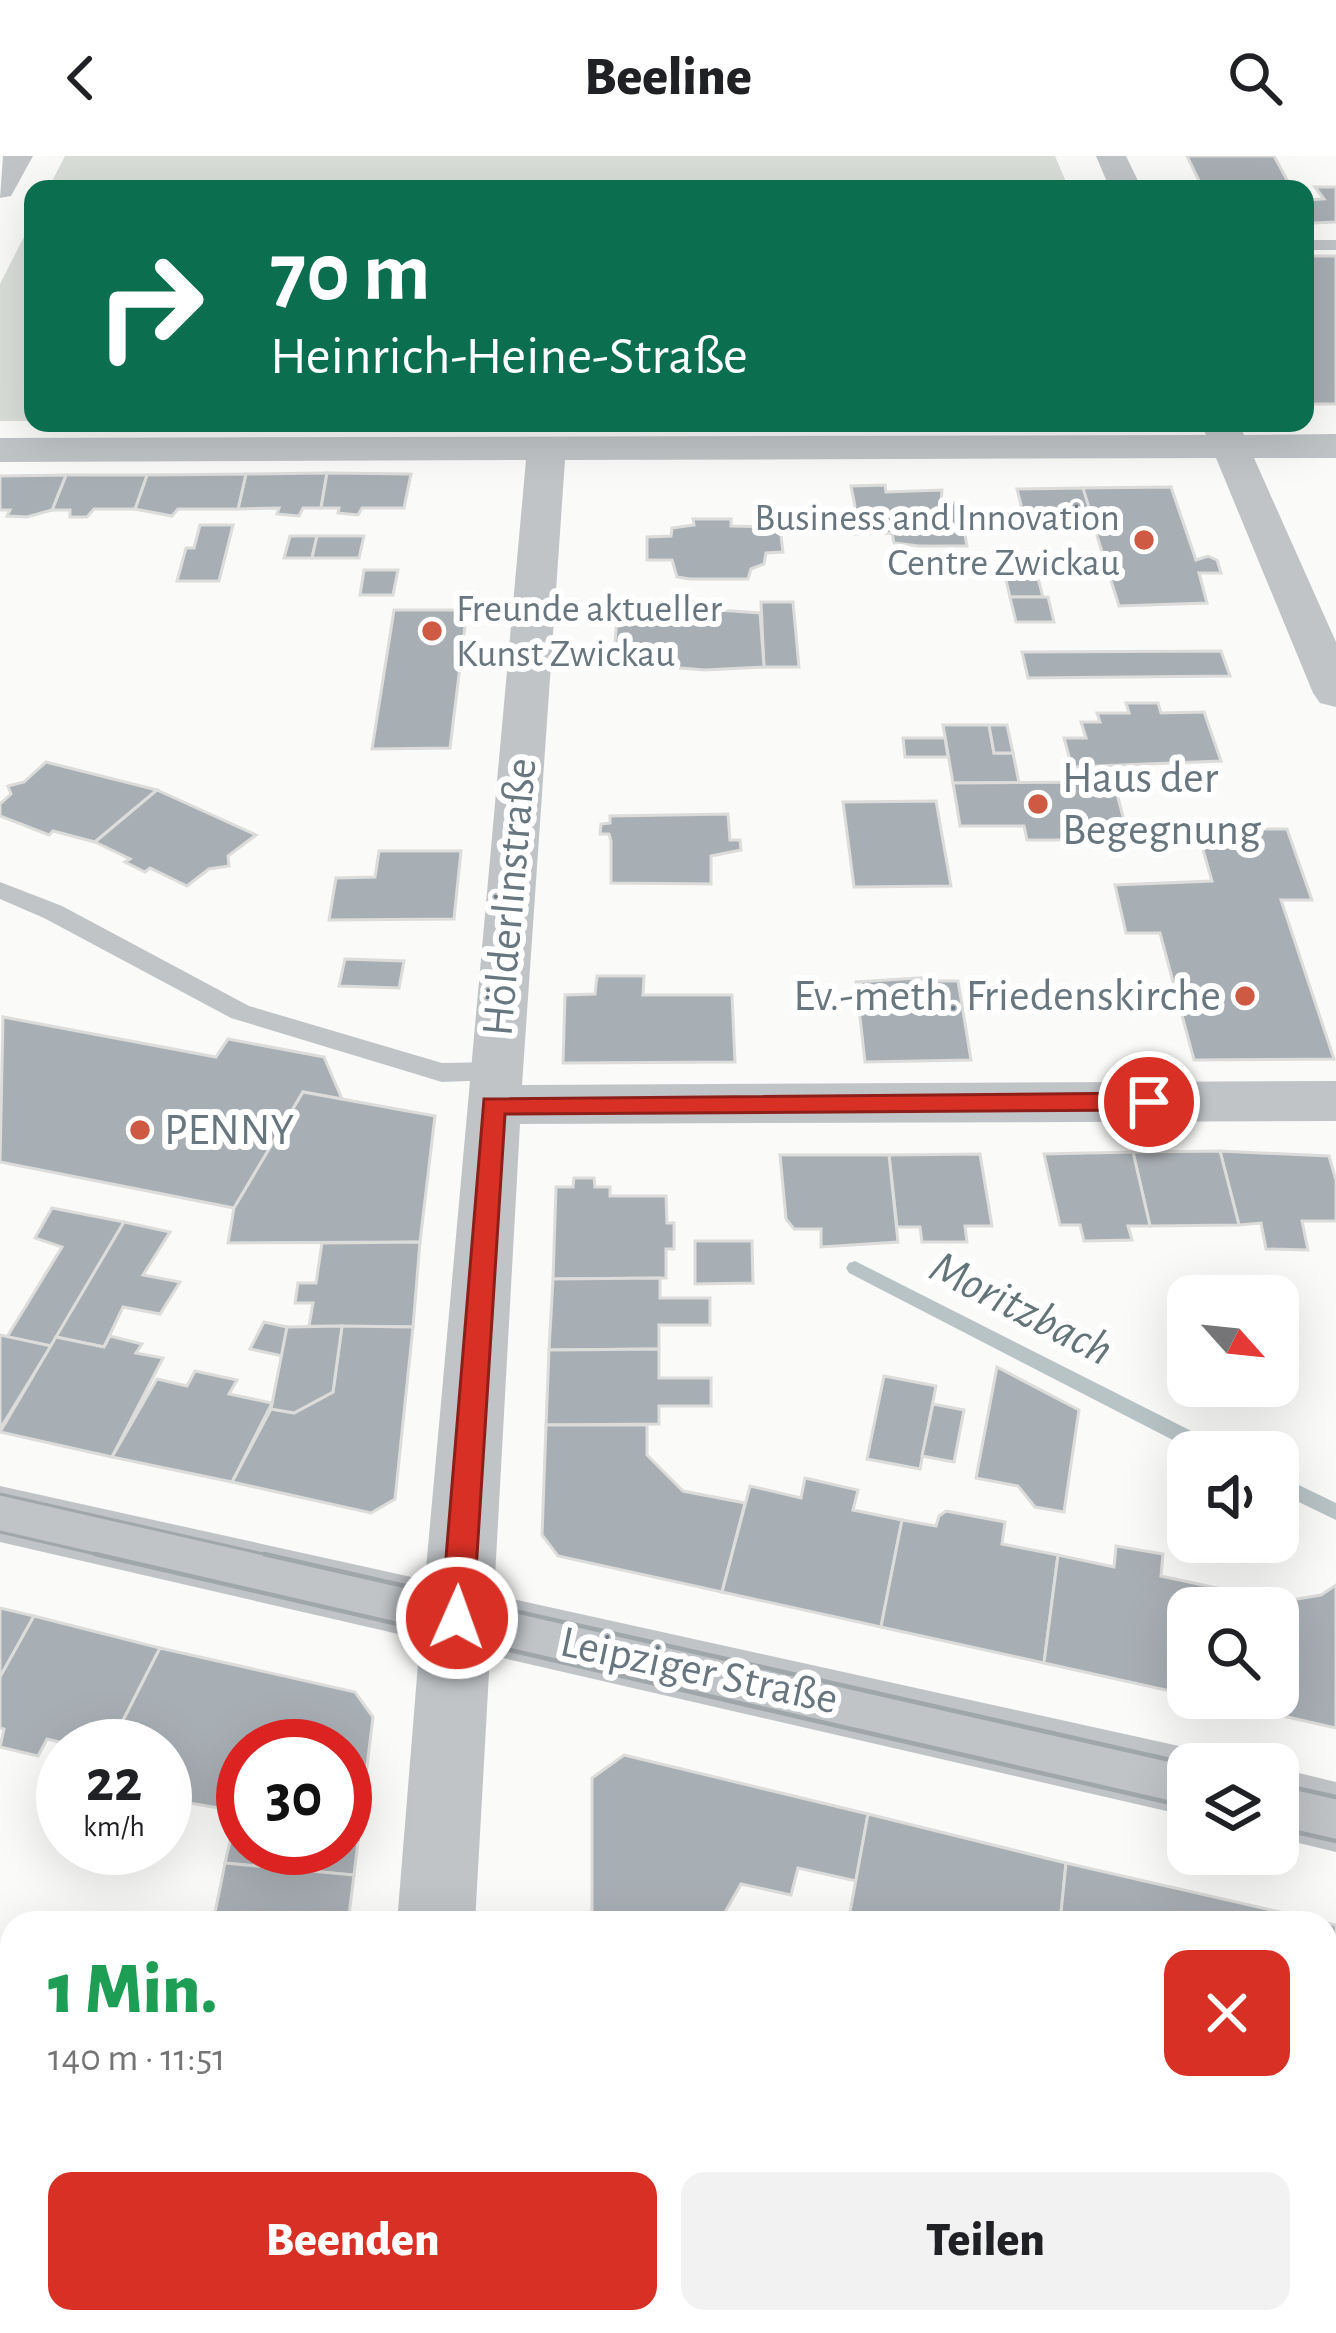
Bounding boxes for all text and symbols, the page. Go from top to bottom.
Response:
icon: back [48,45,114,111]
icon: search [1222,45,1288,111]
text: Beeline [584,51,752,105]
icon: right [72,228,228,384]
text: 70 m [270,232,431,316]
text: Heinrich-Heine-Straße [270,330,748,384]
place label: Business and Innovation Centre Zwickau [754,499,1120,583]
marker: Business and Innovation Centre Zwickau [1131,527,1157,553]
place label: Freunde aktueller Kunst Zwickau [456,590,723,674]
marker: Freunde aktueller Kunst Zwickau [419,618,445,644]
street label: Hölderlinstraße [475,756,545,1038]
place label: Haus der Begegnung [1062,756,1261,853]
marker: Haus der Begegnung [1025,791,1051,817]
place label: Ev.-meth. Friedenskirche [793,974,1221,1019]
marker: Ev.-meth. Friedenskirche [1232,983,1258,1009]
pin [1098,1051,1200,1153]
icon: arrive [1116,1069,1182,1135]
place label: PENNY [164,1108,295,1153]
marker: PENNY [127,1117,153,1143]
water label: Moritzbach [922,1243,1120,1375]
north arrow [1167,1275,1299,1407]
map controls [1167,1275,1299,1875]
button: sound [1167,1431,1299,1563]
position arrow [394,1555,520,1681]
button: search [1167,1587,1299,1719]
street label: Leipziger Straße [556,1620,842,1722]
speed limit sign: 30 [216,1719,372,1875]
button: layers [1167,1743,1299,1875]
text: 22 [86,1752,142,1812]
text: km/h [83,1812,145,1842]
button: close [1164,1950,1290,2076]
text: 1 Min. [48,1954,217,2026]
text: 140 m · 11:51 [48,2039,226,2078]
button: Beenden [48,2172,657,2310]
button: Teilen [681,2172,1290,2310]

